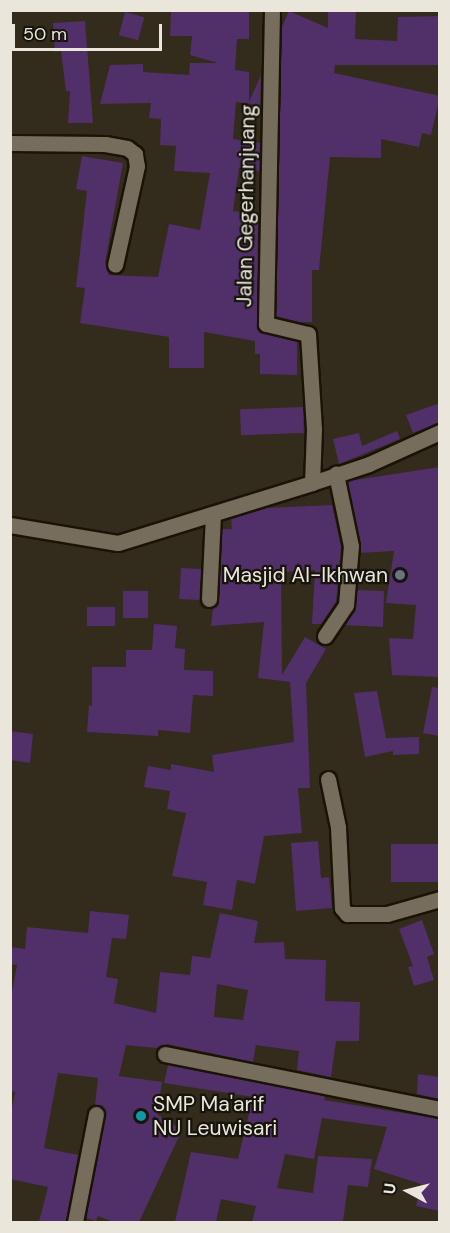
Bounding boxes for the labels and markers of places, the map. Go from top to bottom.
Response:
place label: Masjid Al-Ikhwan [223,562,388,588]
marker: Masjid Al-Ikhwan [393,568,407,582]
place label: SMP Ma'arif NU Leuwisari [153,1091,277,1141]
marker: SMP Ma'arif NU Leuwisari [134,1109,148,1123]

